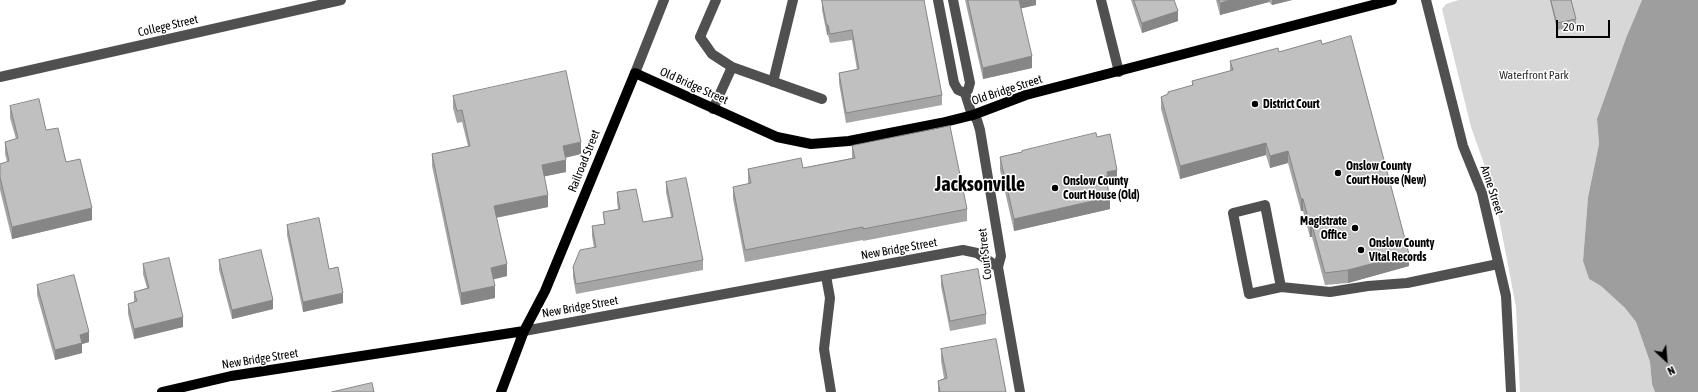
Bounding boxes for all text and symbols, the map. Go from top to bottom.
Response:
street label: College Street [137,12,199,40]
scale bar [1558,12,1612,38]
text: 20 m [1563,20,1585,34]
street label: Old Bridge Street [658,64,730,108]
park label: Waterfront Park [1499,68,1569,82]
street label: Old Bridge Street [970,72,1044,108]
place label: District Court [1263,97,1320,111]
marker: District Court [1250,99,1260,109]
street label: Railroad Street [565,128,603,194]
place label: Onslow County Court House (New) [1346,159,1426,187]
street label: Anne Street [1477,164,1507,216]
marker: Onslow County Court House (New) [1333,168,1343,178]
district label: Jacksonville [935,173,1025,197]
place label: Onslow County Court House (Old) [1063,174,1140,202]
marker: Onslow County Court House (Old) [1050,183,1060,193]
place label: Magistrate Office [1300,214,1347,242]
marker: Magistrate Office [1350,223,1360,233]
street label: Court Street [975,228,995,280]
street label: New Bridge Street [860,235,938,263]
place label: Onslow County Vital Records [1369,236,1435,264]
marker: Onslow County Vital Records [1356,245,1366,255]
street label: New Bridge Street [541,293,619,321]
north arrow [1646,340,1686,380]
street label: New Bridge Street [221,346,299,372]
text: N [1666,364,1677,378]

